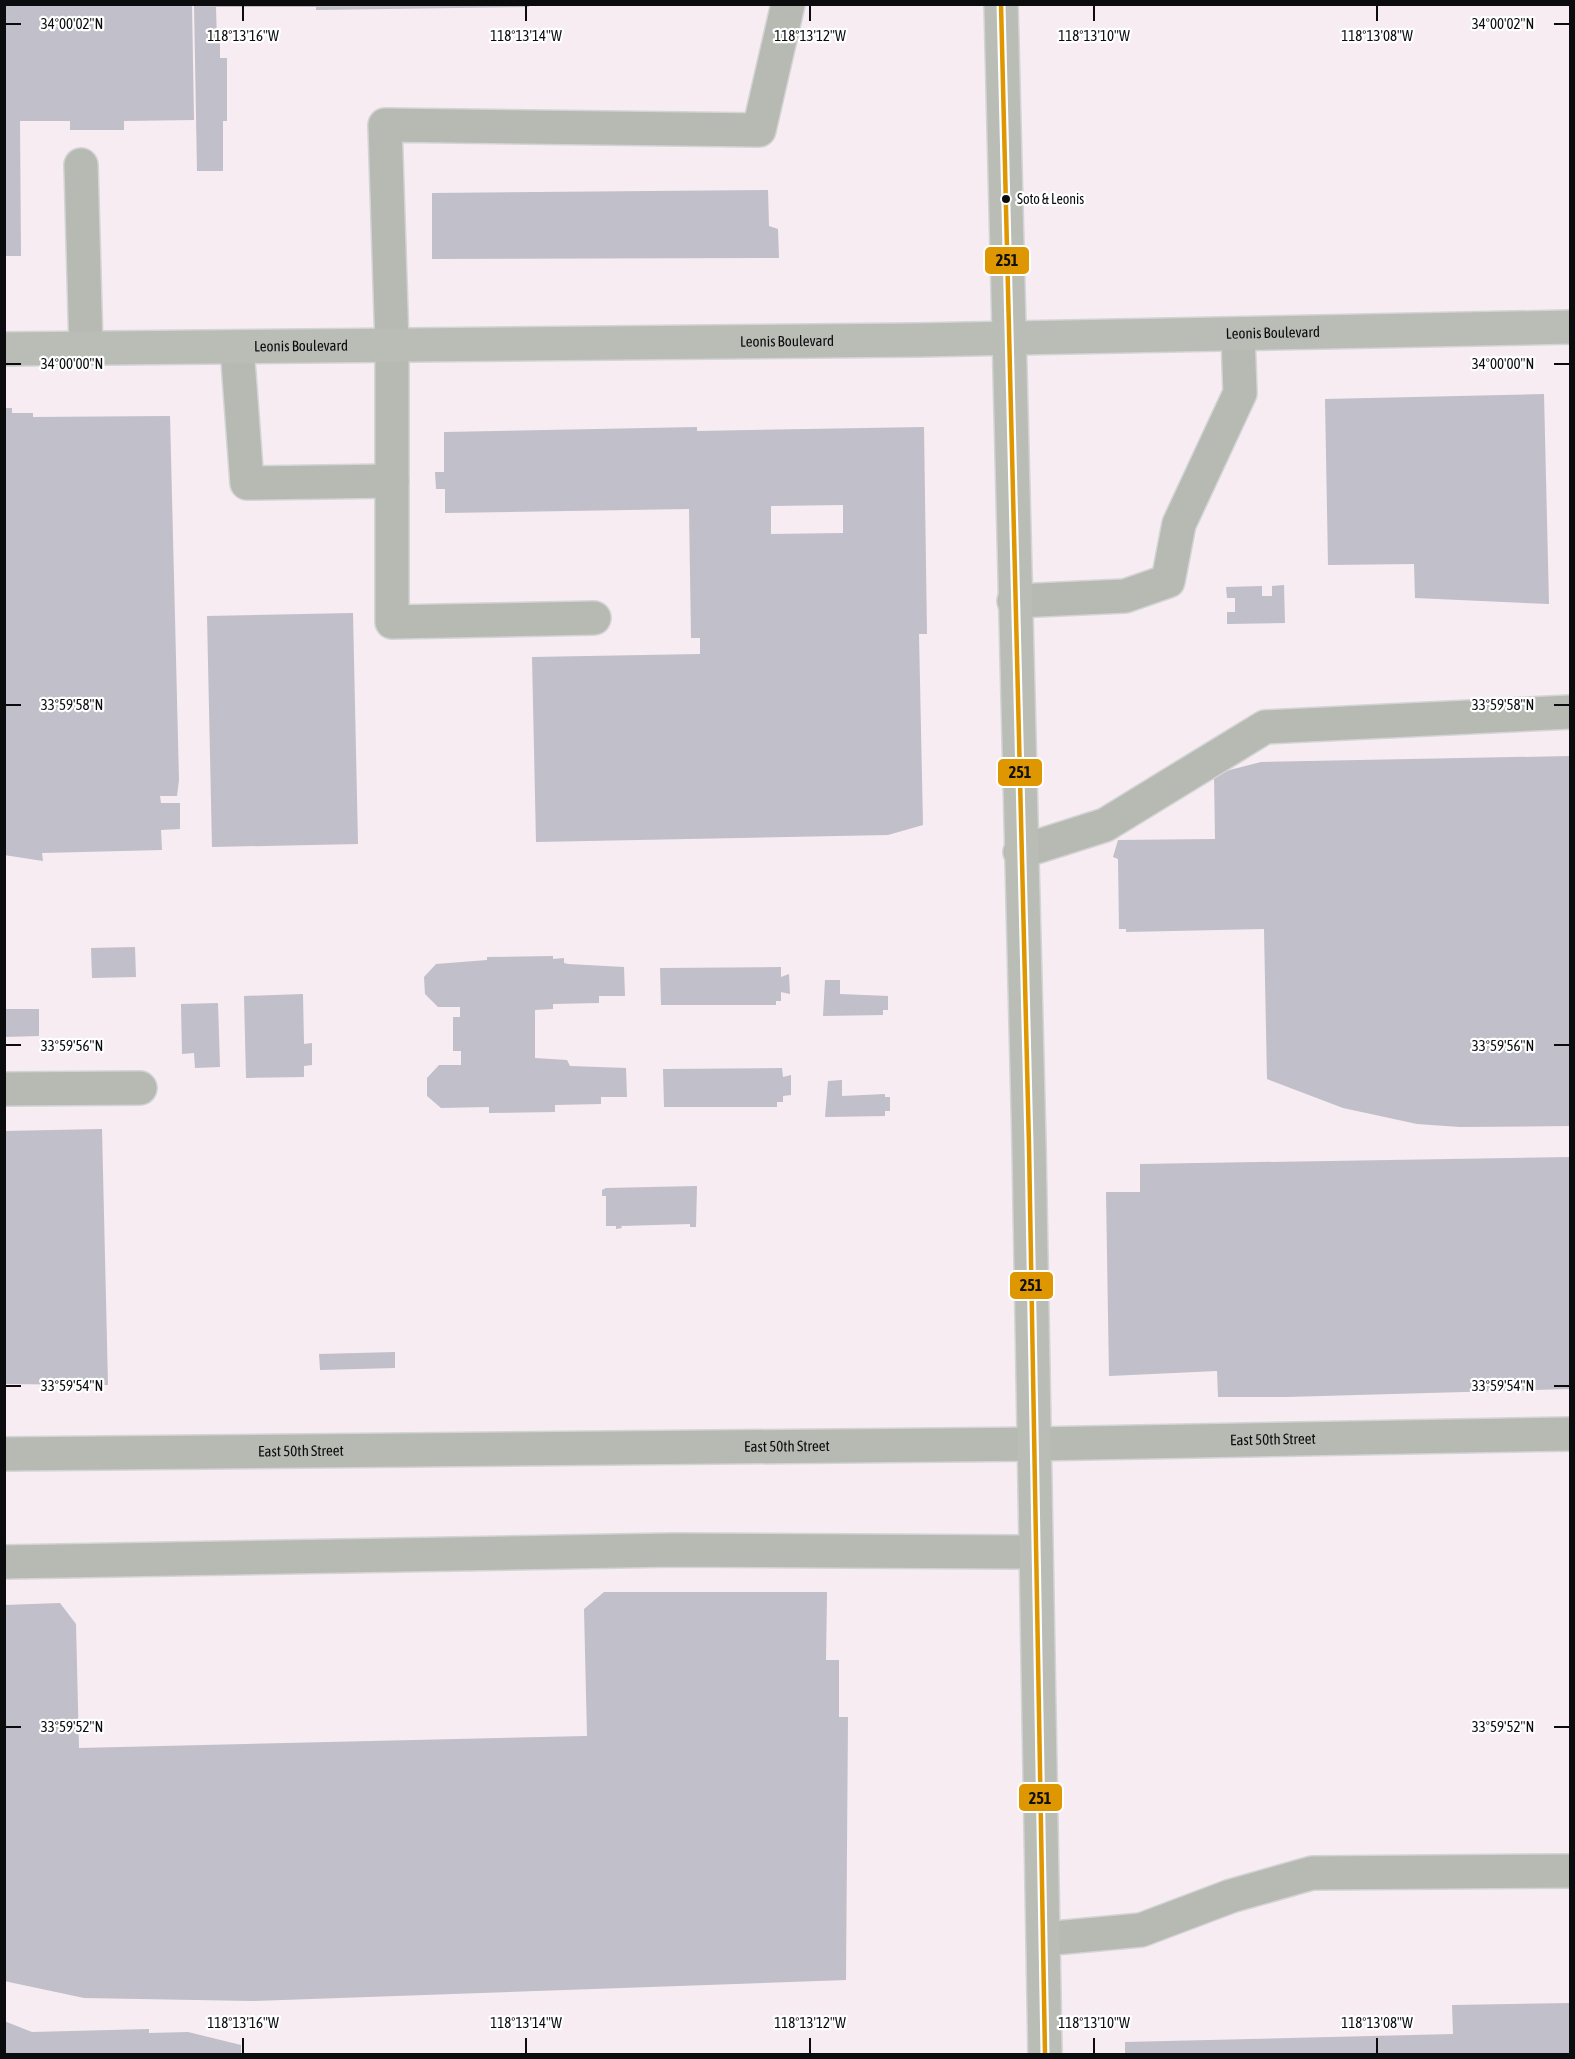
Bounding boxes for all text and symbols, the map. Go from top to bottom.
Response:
text: 34°00'02"N [41,15,103,32]
text: 34°00'02"N [1472,15,1534,32]
text: 118°13'16"W [207,27,279,44]
text: 118°13'14"W [490,27,562,44]
text: 118°13'12"W [774,27,846,44]
text: 118°13'10"W [1058,27,1130,44]
text: 118°13'08"W [1341,27,1413,44]
place label: Soto & Leonis [1017,191,1084,207]
marker: Soto & Leonis [1000,193,1012,205]
line badge: 251 [984,246,1030,275]
text: 251 [996,251,1019,269]
street label: Leonis Boulevard [1226,323,1320,342]
street label: Leonis Boulevard [740,332,834,350]
street label: Leonis Boulevard [254,337,348,355]
text: 34°00'00"N [41,355,103,372]
text: 34°00'00"N [1472,355,1534,372]
text: 33°59'58"N [41,696,103,713]
text: 33°59'58"N [1472,696,1534,713]
line badge: 251 [997,758,1043,787]
text: 251 [1009,763,1032,781]
text: 33°59'56"N [41,1037,103,1054]
text: 33°59'56"N [1472,1037,1534,1054]
line badge: 251 [1009,1271,1054,1300]
text: 251 [1020,1276,1043,1294]
text: 33°59'54"N [41,1377,103,1394]
text: 33°59'54"N [1472,1377,1534,1394]
street label: East 50th Street [1230,1430,1316,1448]
street label: East 50th Street [744,1437,830,1455]
street label: East 50th Street [258,1442,344,1460]
text: 33°59'52"N [41,1718,103,1735]
text: 33°59'52"N [1472,1718,1534,1735]
line badge: 251 [1018,1783,1063,1812]
text: 251 [1029,1789,1052,1807]
text: 118°13'16"W [207,2014,279,2031]
text: 118°13'14"W [490,2014,562,2031]
text: 118°13'12"W [774,2014,846,2031]
text: 118°13'10"W [1058,2014,1130,2031]
text: 118°13'08"W [1341,2014,1413,2031]

